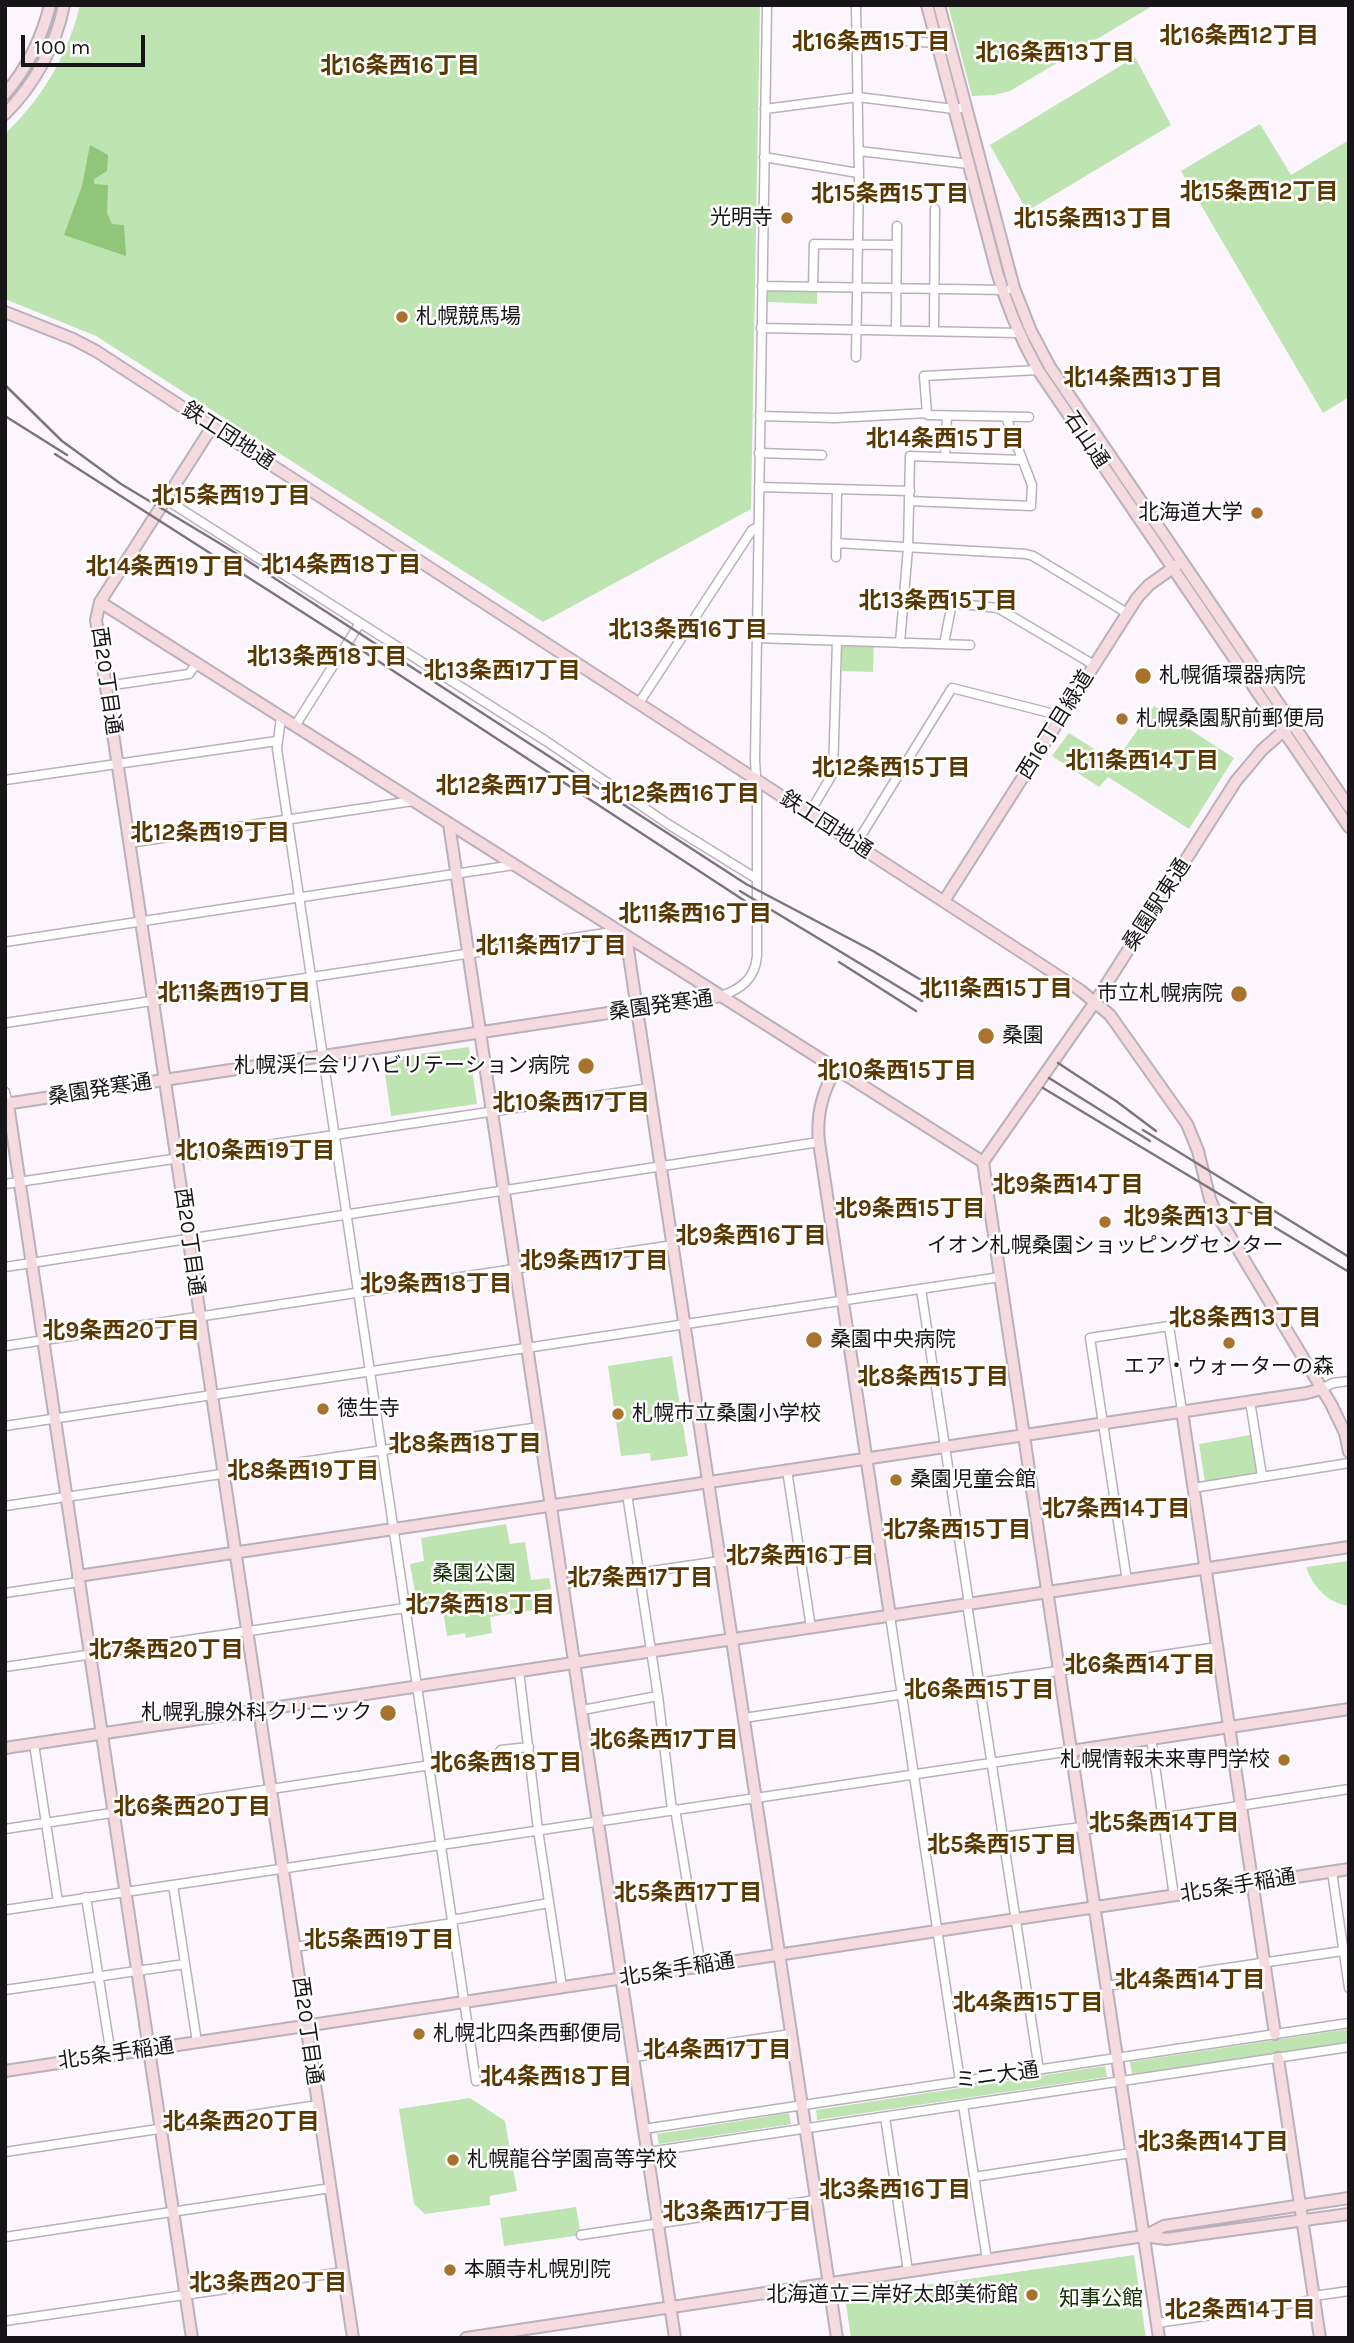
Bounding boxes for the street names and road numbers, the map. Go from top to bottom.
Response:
street label: 鉄工団地通 [177,397,279,475]
street label: 石山通 [1058,407,1114,473]
street label: 西20丁目通 [86,625,126,737]
street label: 西16丁目緑道 [1012,666,1100,784]
street label: 鉄工団地通 [775,786,877,864]
street label: 桑園駅東通 [1118,854,1196,956]
street label: 桑園発寒通 [607,986,715,1026]
street label: 桑園発寒通 [46,1069,154,1111]
street label: 西20丁目通 [169,1186,209,1298]
street label: 北5条手稲通 [1178,1864,1298,1908]
street label: 北5条手稲通 [617,1948,737,1992]
street label: 西20丁目通 [287,1975,327,2087]
street label: 北5条手稲通 [56,2033,176,2075]
street label: ミニ大通 [954,2058,1040,2094]

